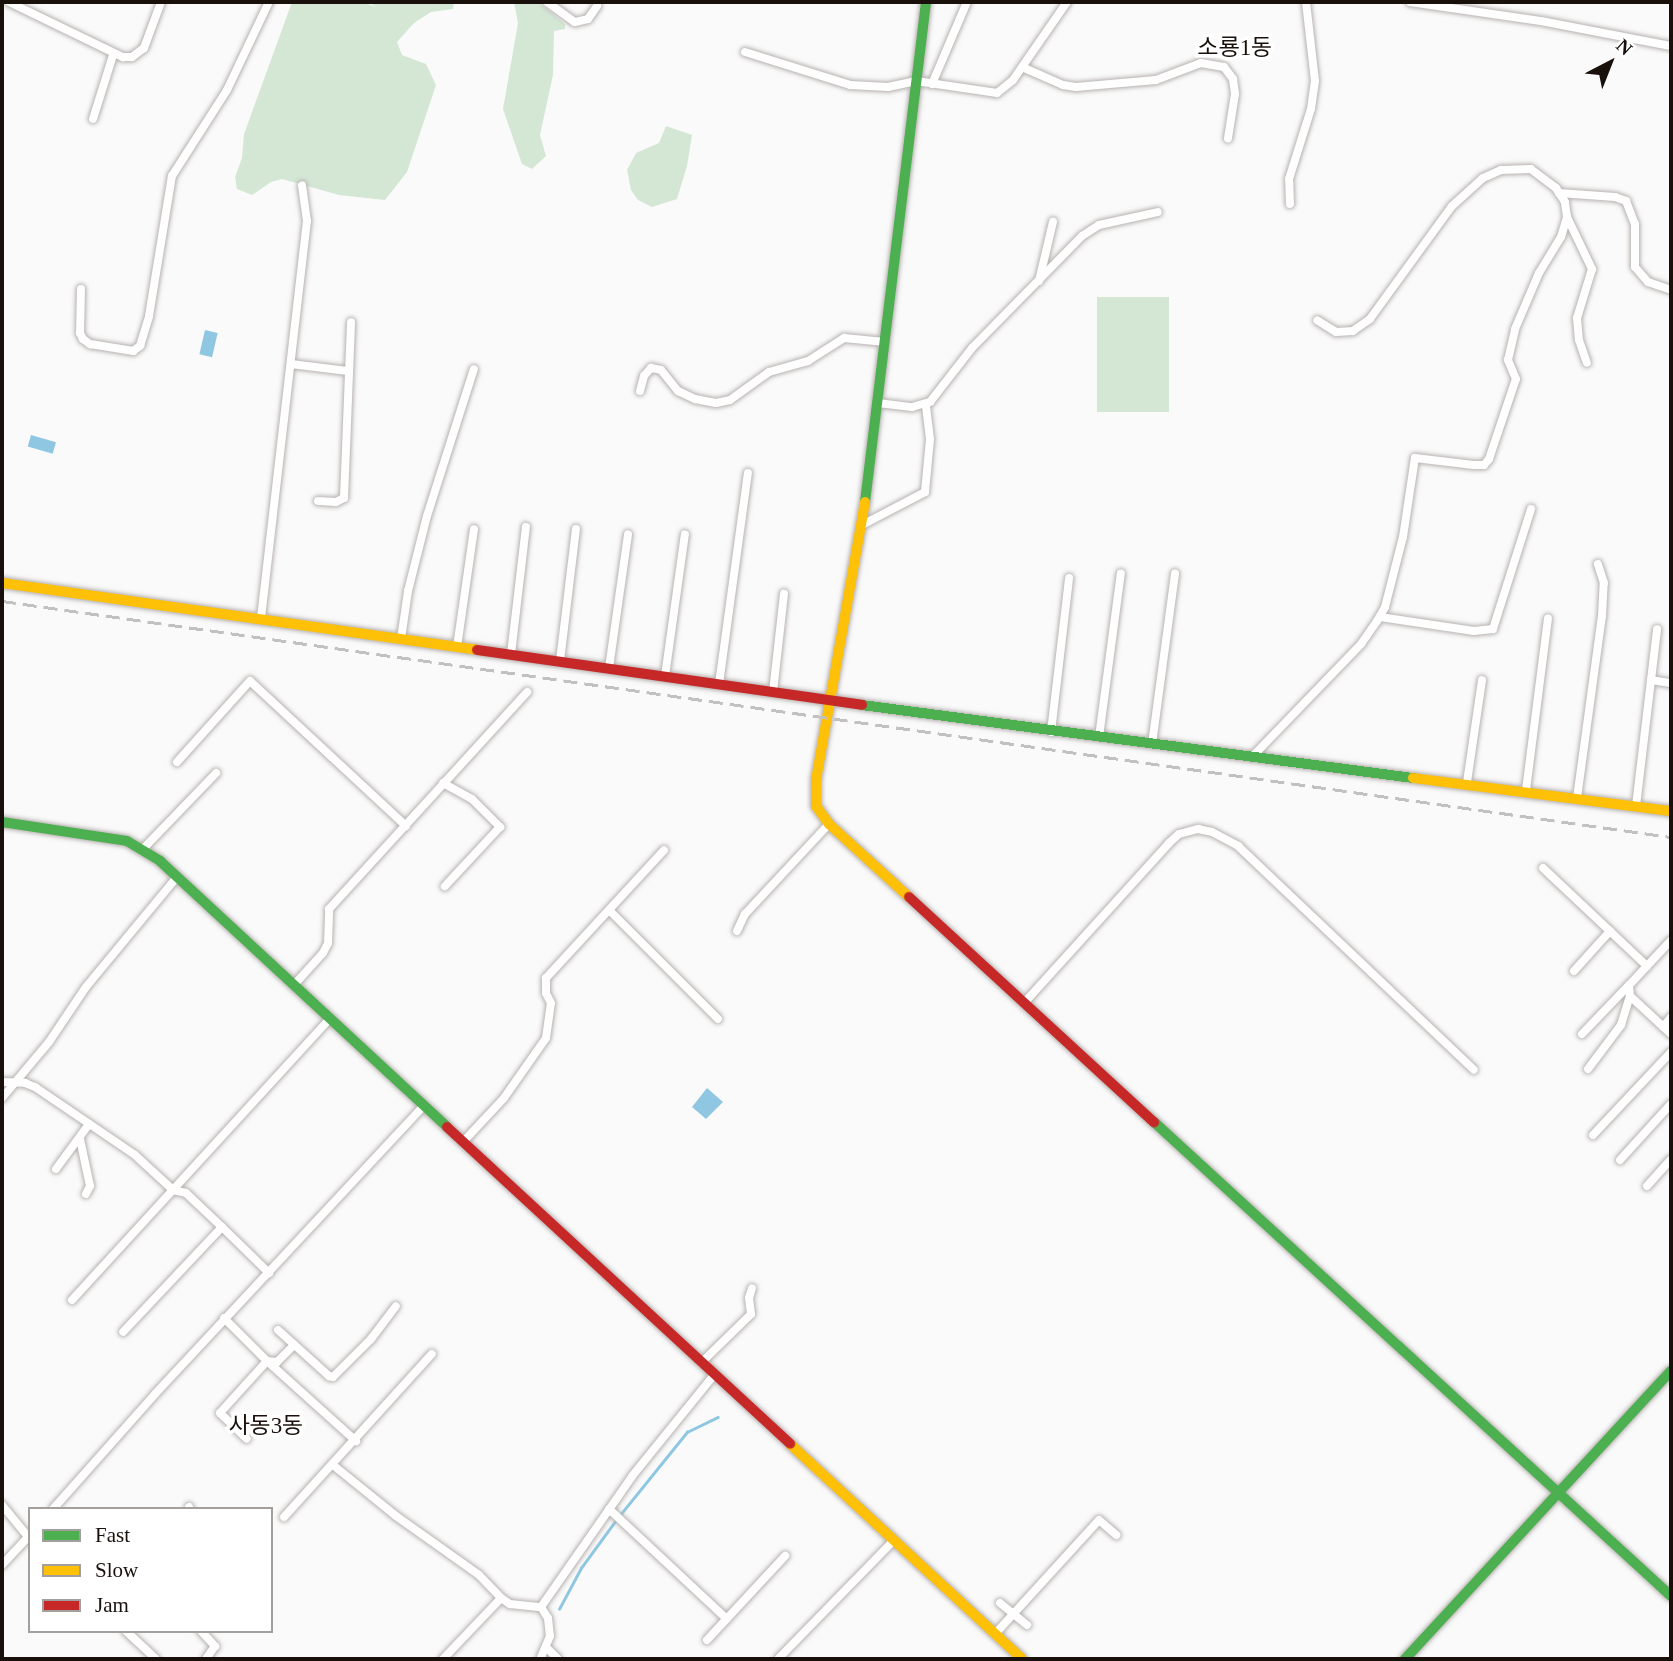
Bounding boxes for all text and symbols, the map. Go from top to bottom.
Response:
north arrow [1575,28,1645,98]
district label: 소룡1동 [1198,34,1272,62]
text: N [1612,35,1637,59]
district label: 사동3동 [229,1412,303,1440]
legend [28,1507,273,1633]
text: Fast [95,1523,130,1547]
text: Slow [95,1558,138,1582]
text: Jam [95,1593,129,1617]

